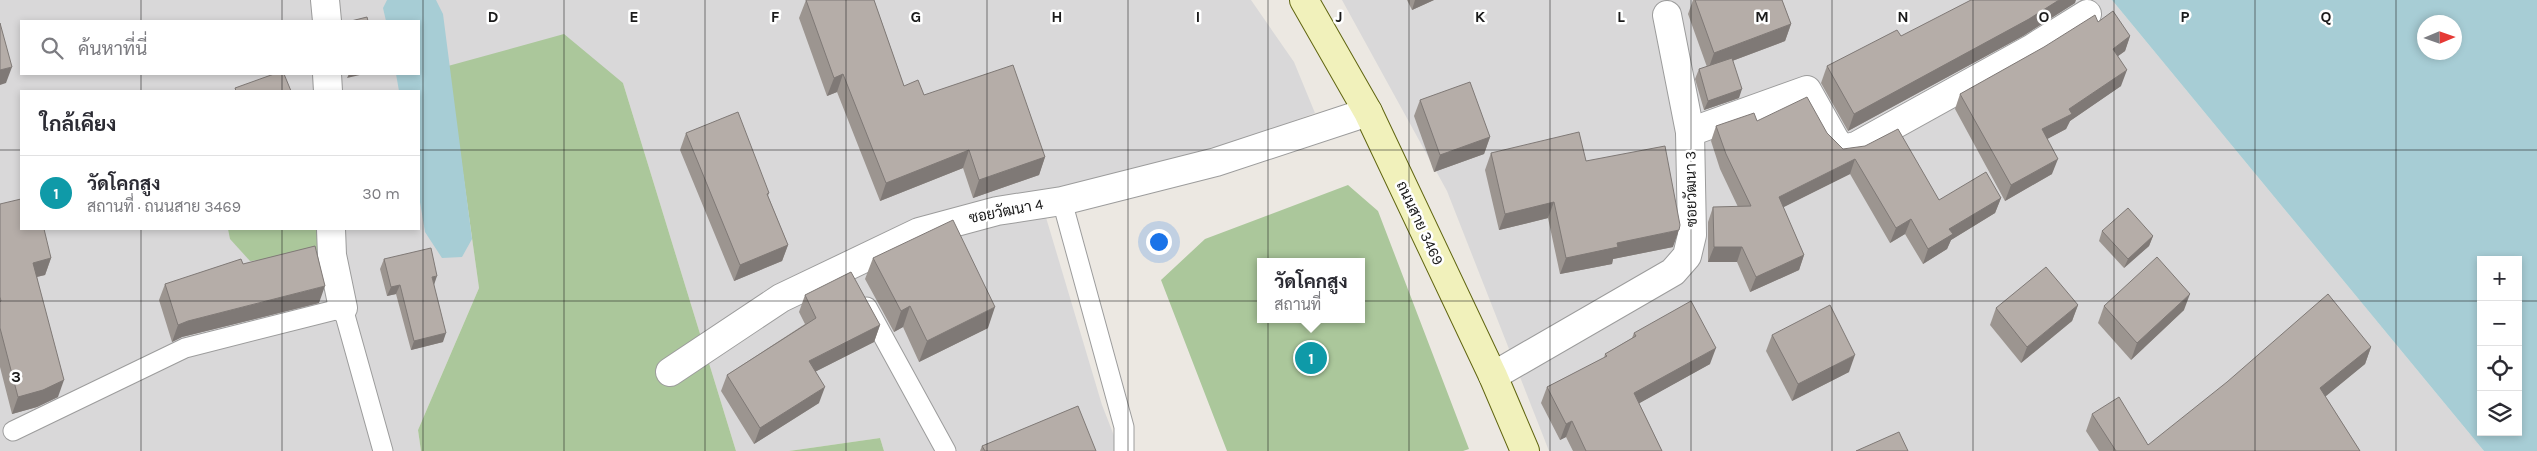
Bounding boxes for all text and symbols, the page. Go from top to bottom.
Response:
text: D [488,7,499,26]
text: E [629,7,639,26]
text: F [771,7,780,26]
text: G [911,7,921,26]
text: H [1051,7,1063,26]
text: I [1196,7,1200,26]
text: J [1335,7,1343,26]
text: K [1475,7,1486,26]
text: L [1617,7,1625,26]
text: M [1755,7,1769,26]
text: N [1897,7,1909,26]
text: O [2039,7,2050,26]
text: P [2180,7,2190,26]
text: Q [2321,7,2332,26]
north arrow [2417,15,2462,60]
search box [20,20,420,75]
icon: search [38,34,66,62]
text: ค้นหาที่นี่ [78,38,147,60]
text: ใกล้เคียง [40,112,116,136]
street label: ซอยวัฒนา 3 [1681,151,1701,227]
text: วัดโคกสูง [87,173,160,195]
street label: ถนนสาย 3469 [1393,178,1447,268]
text: 1 [53,184,59,203]
text: 30 m [362,184,400,203]
street label: ซอยวัฒนา 4 [967,195,1045,227]
text: สถานที่ · ถนนสาย 3469 [87,197,241,216]
your location [1146,229,1172,255]
map controls [2477,256,2522,436]
button: + [2477,256,2522,301]
popup [1257,258,1365,323]
text: วัดโคกสูง [1274,271,1348,293]
text: สถานที่ [1274,295,1321,314]
button: − [2477,301,2522,346]
pin: 1 [1295,339,1327,377]
button: locate [2477,346,2522,391]
text: 3 [11,367,21,386]
button: layers [2477,391,2522,436]

